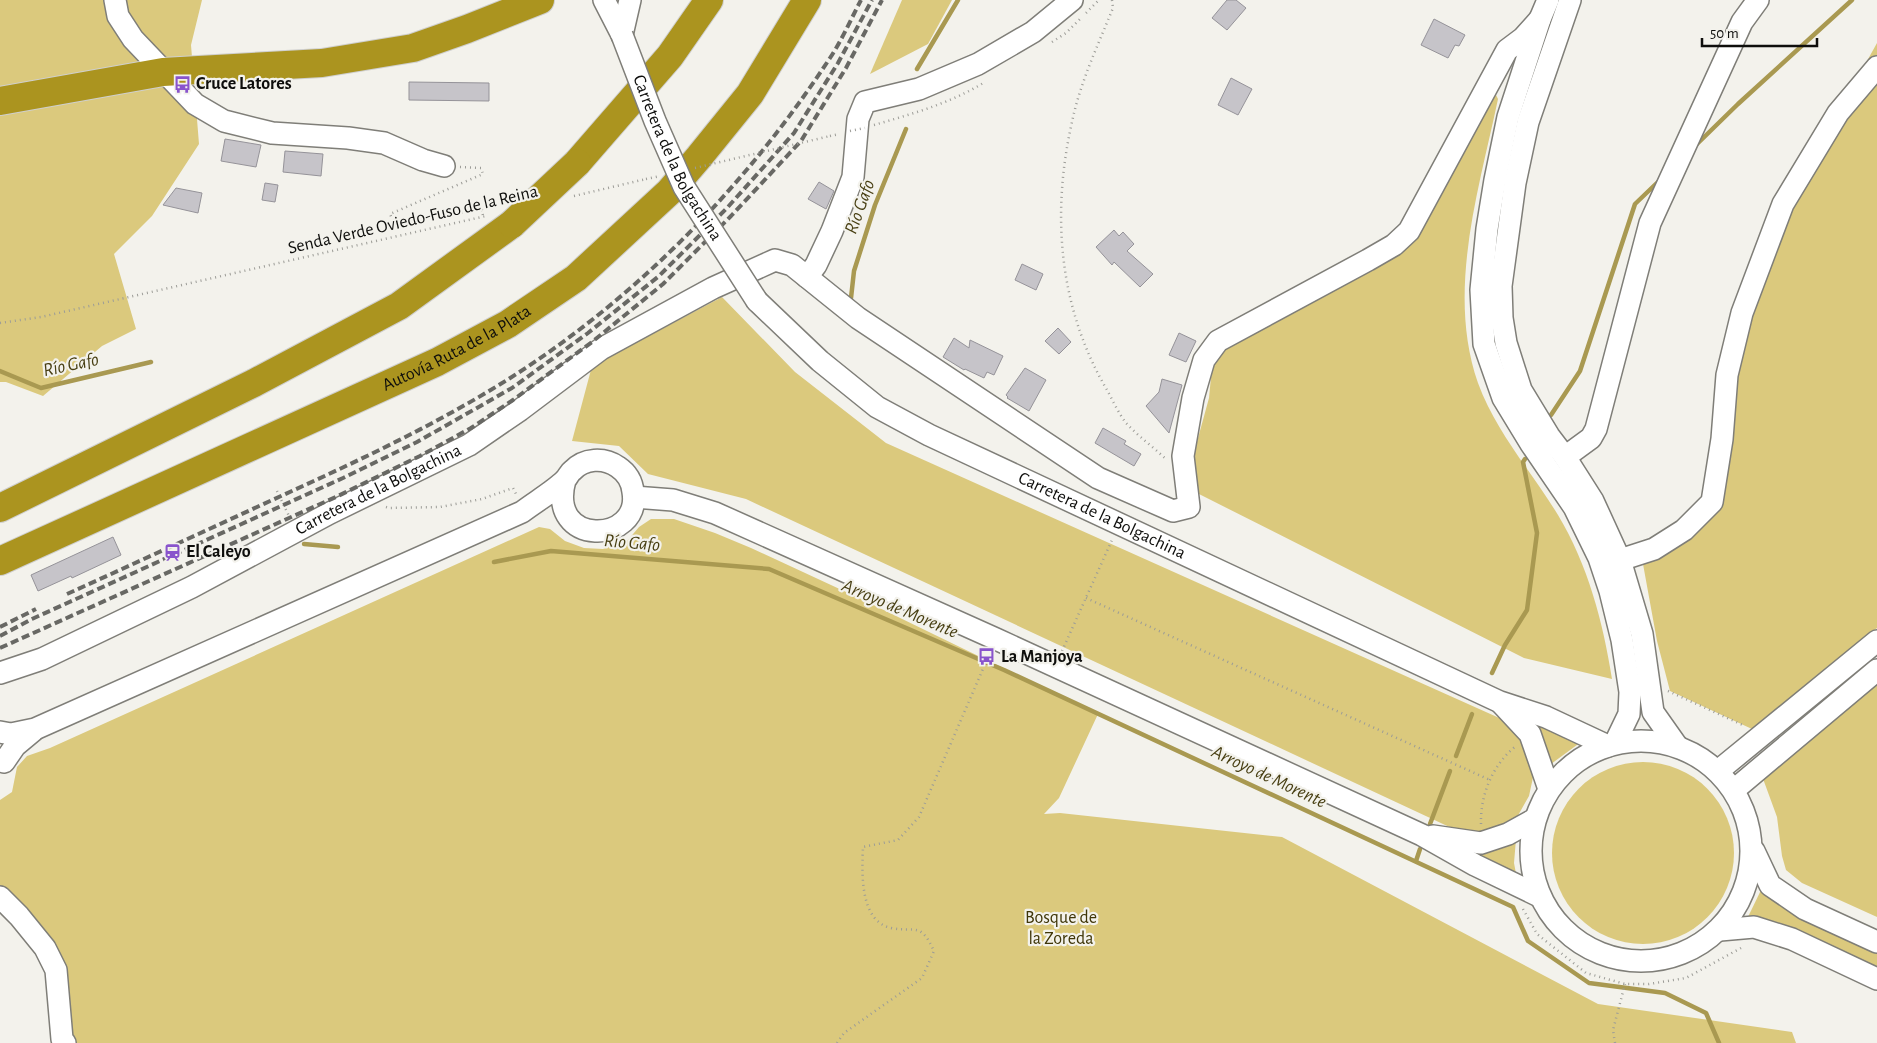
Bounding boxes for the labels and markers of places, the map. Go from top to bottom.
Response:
bus stop icon: Cruce Latores [172,74,192,94]
place label: Cruce Latores [196,75,292,93]
station icon: El Caleyo [162,542,182,562]
place label: El Caleyo [186,543,251,561]
bus stop icon: La Manjoya [977,647,997,667]
place label: La Manjoya [1001,648,1083,666]

